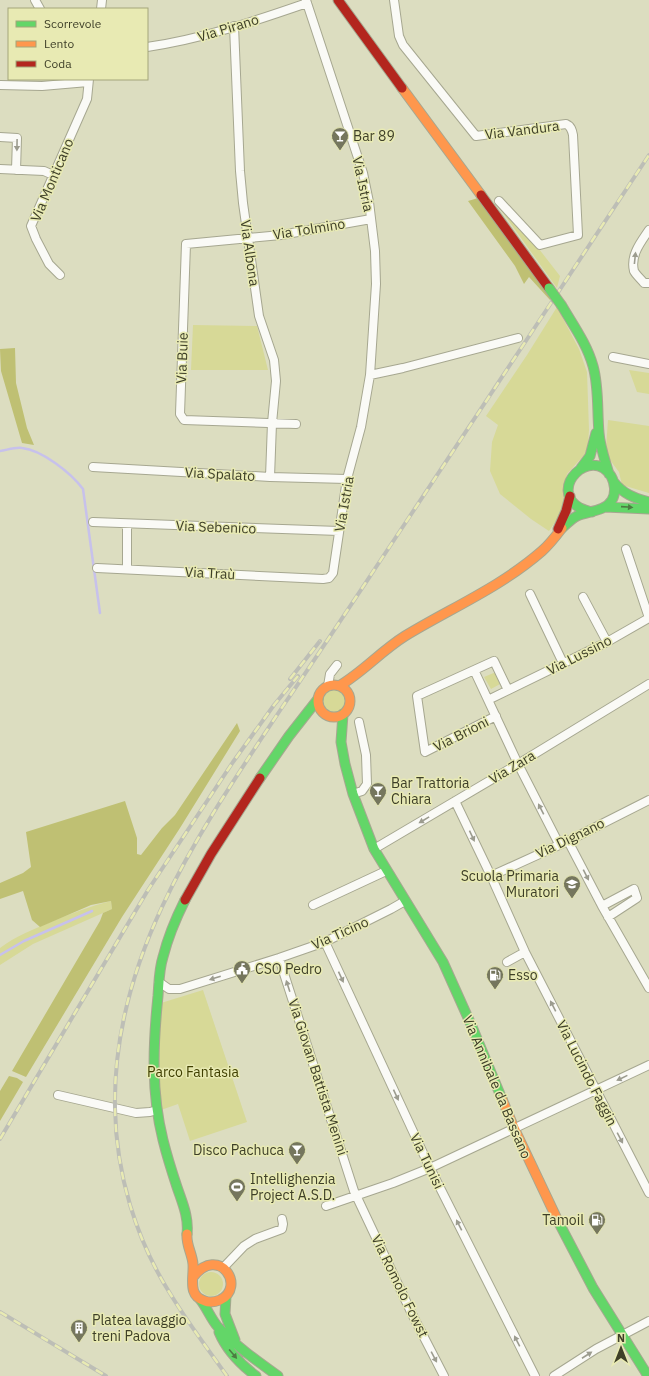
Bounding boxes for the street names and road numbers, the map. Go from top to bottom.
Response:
street label: Via Pirano [195,10,261,46]
street label: Via Vandura [484,116,561,144]
street label: Via Monticano [26,136,78,224]
street label: Via Istria [348,155,378,214]
street label: Via Tolmino [272,214,347,244]
street label: Via Albona [236,219,264,288]
street label: Via Buie [172,332,192,384]
street label: Via Spalato [184,463,256,485]
street label: Via Istria [330,474,358,533]
street label: Via Sebenico [175,517,257,537]
street label: Via Traù [184,563,236,583]
street label: Via Lussino [544,631,615,679]
street label: Via Brioni [430,712,492,756]
street label: Via Zara [486,746,539,788]
street label: Via Dignano [533,814,607,862]
street label: Via Ticino [309,912,372,954]
street label: Via Giovan Battista Menini [284,996,352,1158]
street label: Via Annibale da Bassano [459,1013,535,1162]
street label: Via Lucindo Faggin [553,1017,621,1129]
street label: Via Tunisi [406,1130,448,1192]
street label: Via Romolo Fowst [367,1232,433,1340]

